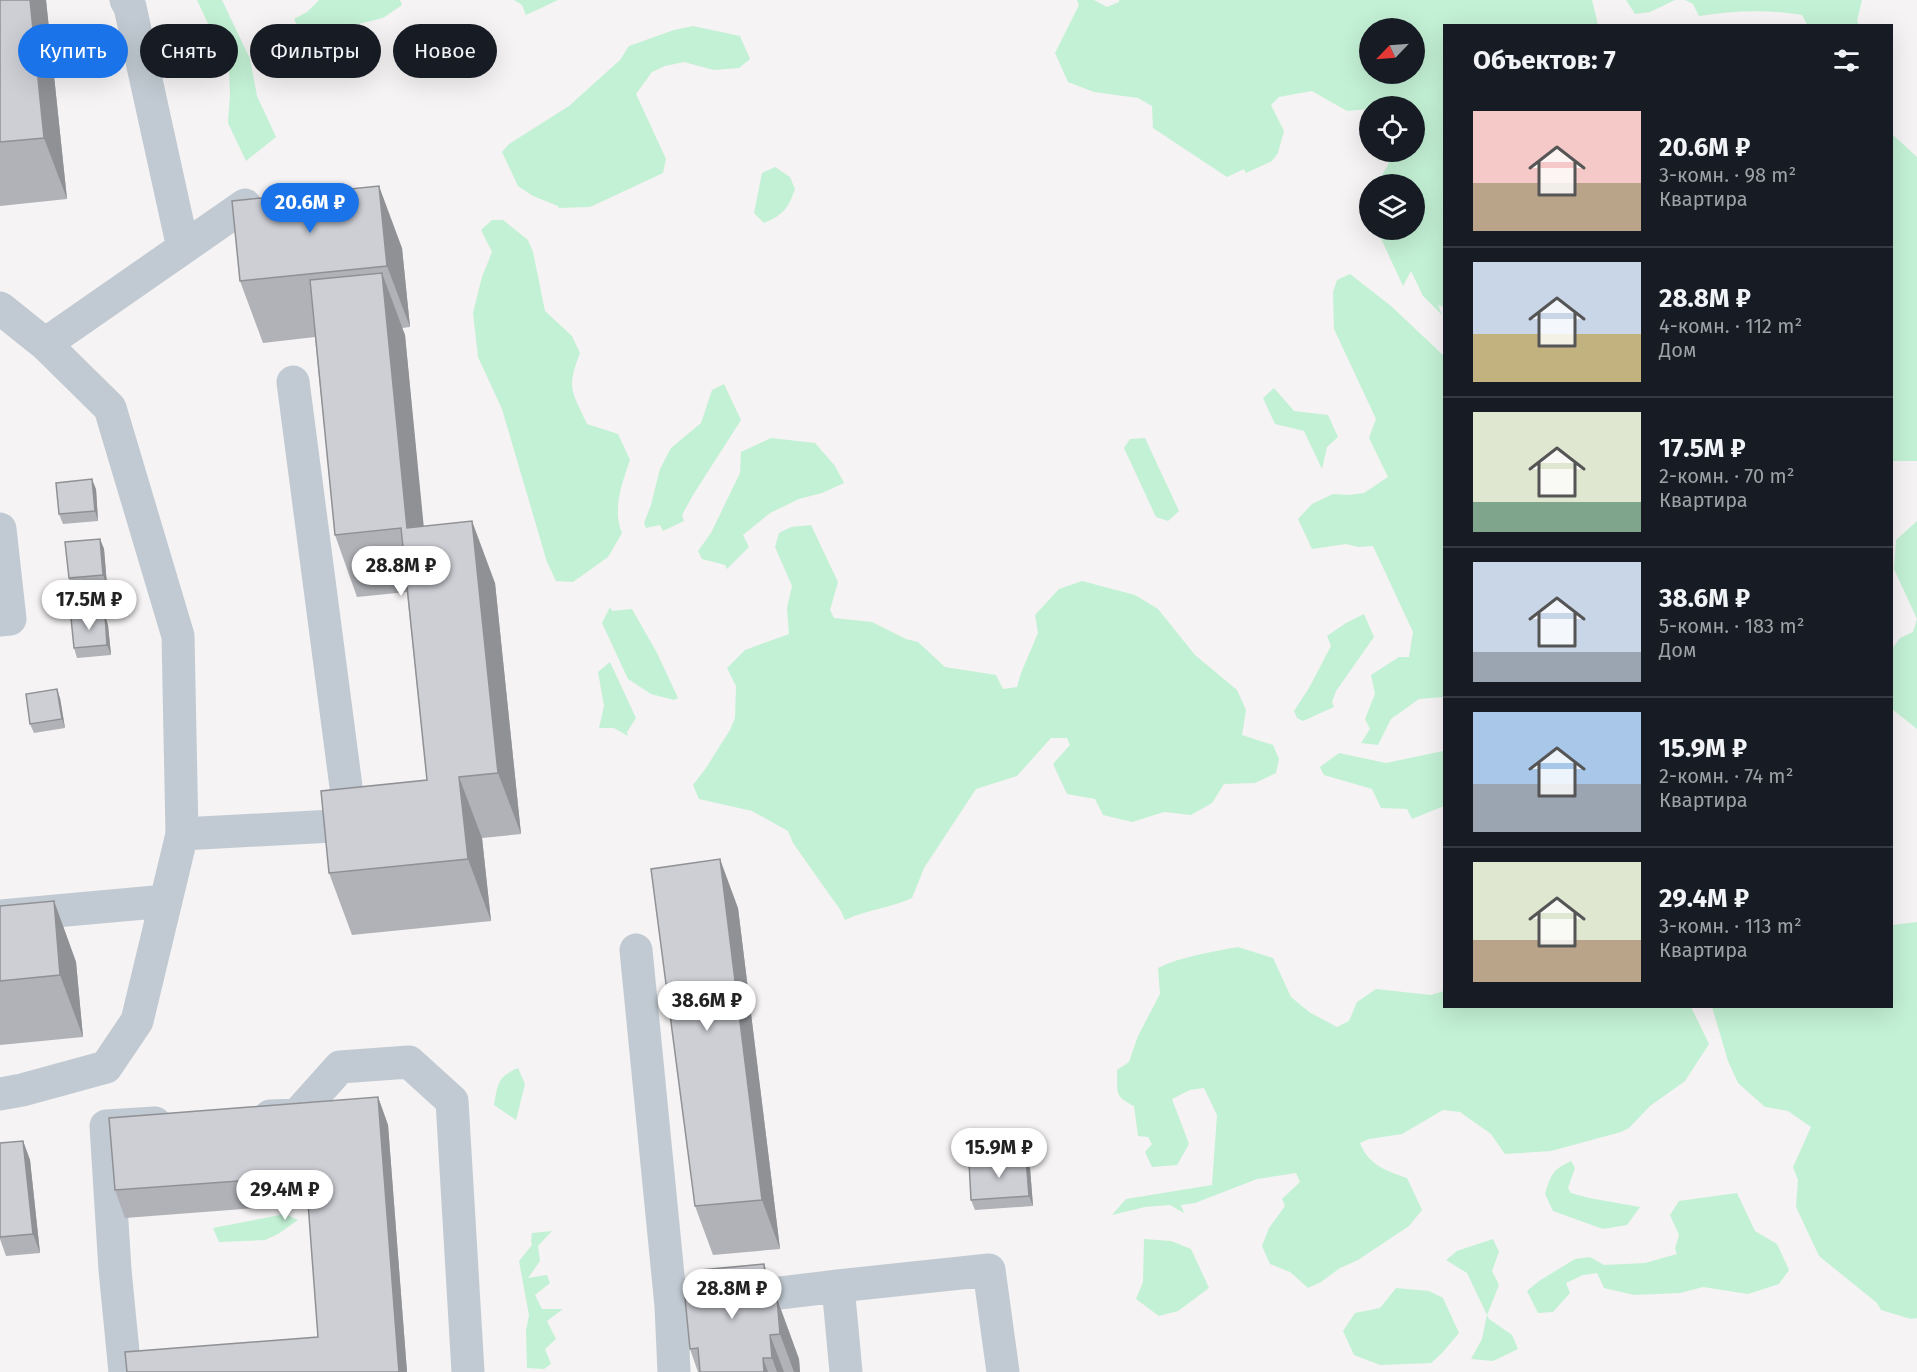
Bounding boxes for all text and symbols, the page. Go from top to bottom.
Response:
north arrow [1359,18,1425,84]
map controls [1359,18,1425,240]
chip: Купить [18,24,128,78]
chip: Снять [140,24,238,78]
chip: Фильтры [250,24,381,78]
chip: Новое [393,24,497,78]
icon: filters [1830,44,1863,77]
text: Объектов: 7 [1473,45,1616,76]
button: locate [1359,96,1425,162]
text: 20.6M ₽ [1659,132,1750,163]
icon: home [1521,135,1593,207]
text: 3-комн. · 98 m² [1659,163,1796,187]
button: layers [1359,174,1425,240]
pin: 20.6M ₽ [255,183,365,234]
text: Квартира [1659,187,1748,211]
text: 20.6M ₽ [275,190,345,214]
text: 28.8M ₽ [1659,283,1751,314]
icon: home [1521,286,1593,358]
text: 4-комн. · 112 m² [1659,314,1802,338]
text: Дом [1659,338,1696,362]
text: 17.5M ₽ [1659,433,1746,464]
icon: home [1521,436,1593,508]
text: 2-комн. · 70 m² [1659,464,1794,488]
text: Квартира [1659,488,1748,512]
pin: 28.8M ₽ [346,546,456,597]
text: 28.8M ₽ [366,553,436,577]
pin: 17.5M ₽ [34,580,144,631]
text: 38.6M ₽ [1659,583,1750,614]
icon: home [1521,586,1593,658]
text: 17.5M ₽ [56,587,122,611]
text: 5-комн. · 183 m² [1659,614,1804,638]
text: Дом [1659,638,1696,662]
text: 15.9M ₽ [1659,733,1747,764]
icon: home [1521,736,1593,808]
text: 2-комн. · 74 m² [1659,764,1793,788]
text: Квартира [1659,788,1748,812]
text: 29.4M ₽ [1659,883,1749,914]
icon: home [1521,886,1593,958]
text: 3-комн. · 113 m² [1659,914,1802,938]
text: Квартира [1659,938,1748,962]
pin: 38.6M ₽ [652,981,762,1032]
text: 38.6M ₽ [672,988,742,1012]
pin: 15.9M ₽ [944,1128,1054,1179]
text: 15.9M ₽ [965,1135,1033,1159]
pin: 29.4M ₽ [230,1170,340,1221]
text: 29.4M ₽ [250,1177,320,1201]
pin: 28.8M ₽ [677,1269,787,1320]
text: 28.8M ₽ [697,1276,767,1300]

